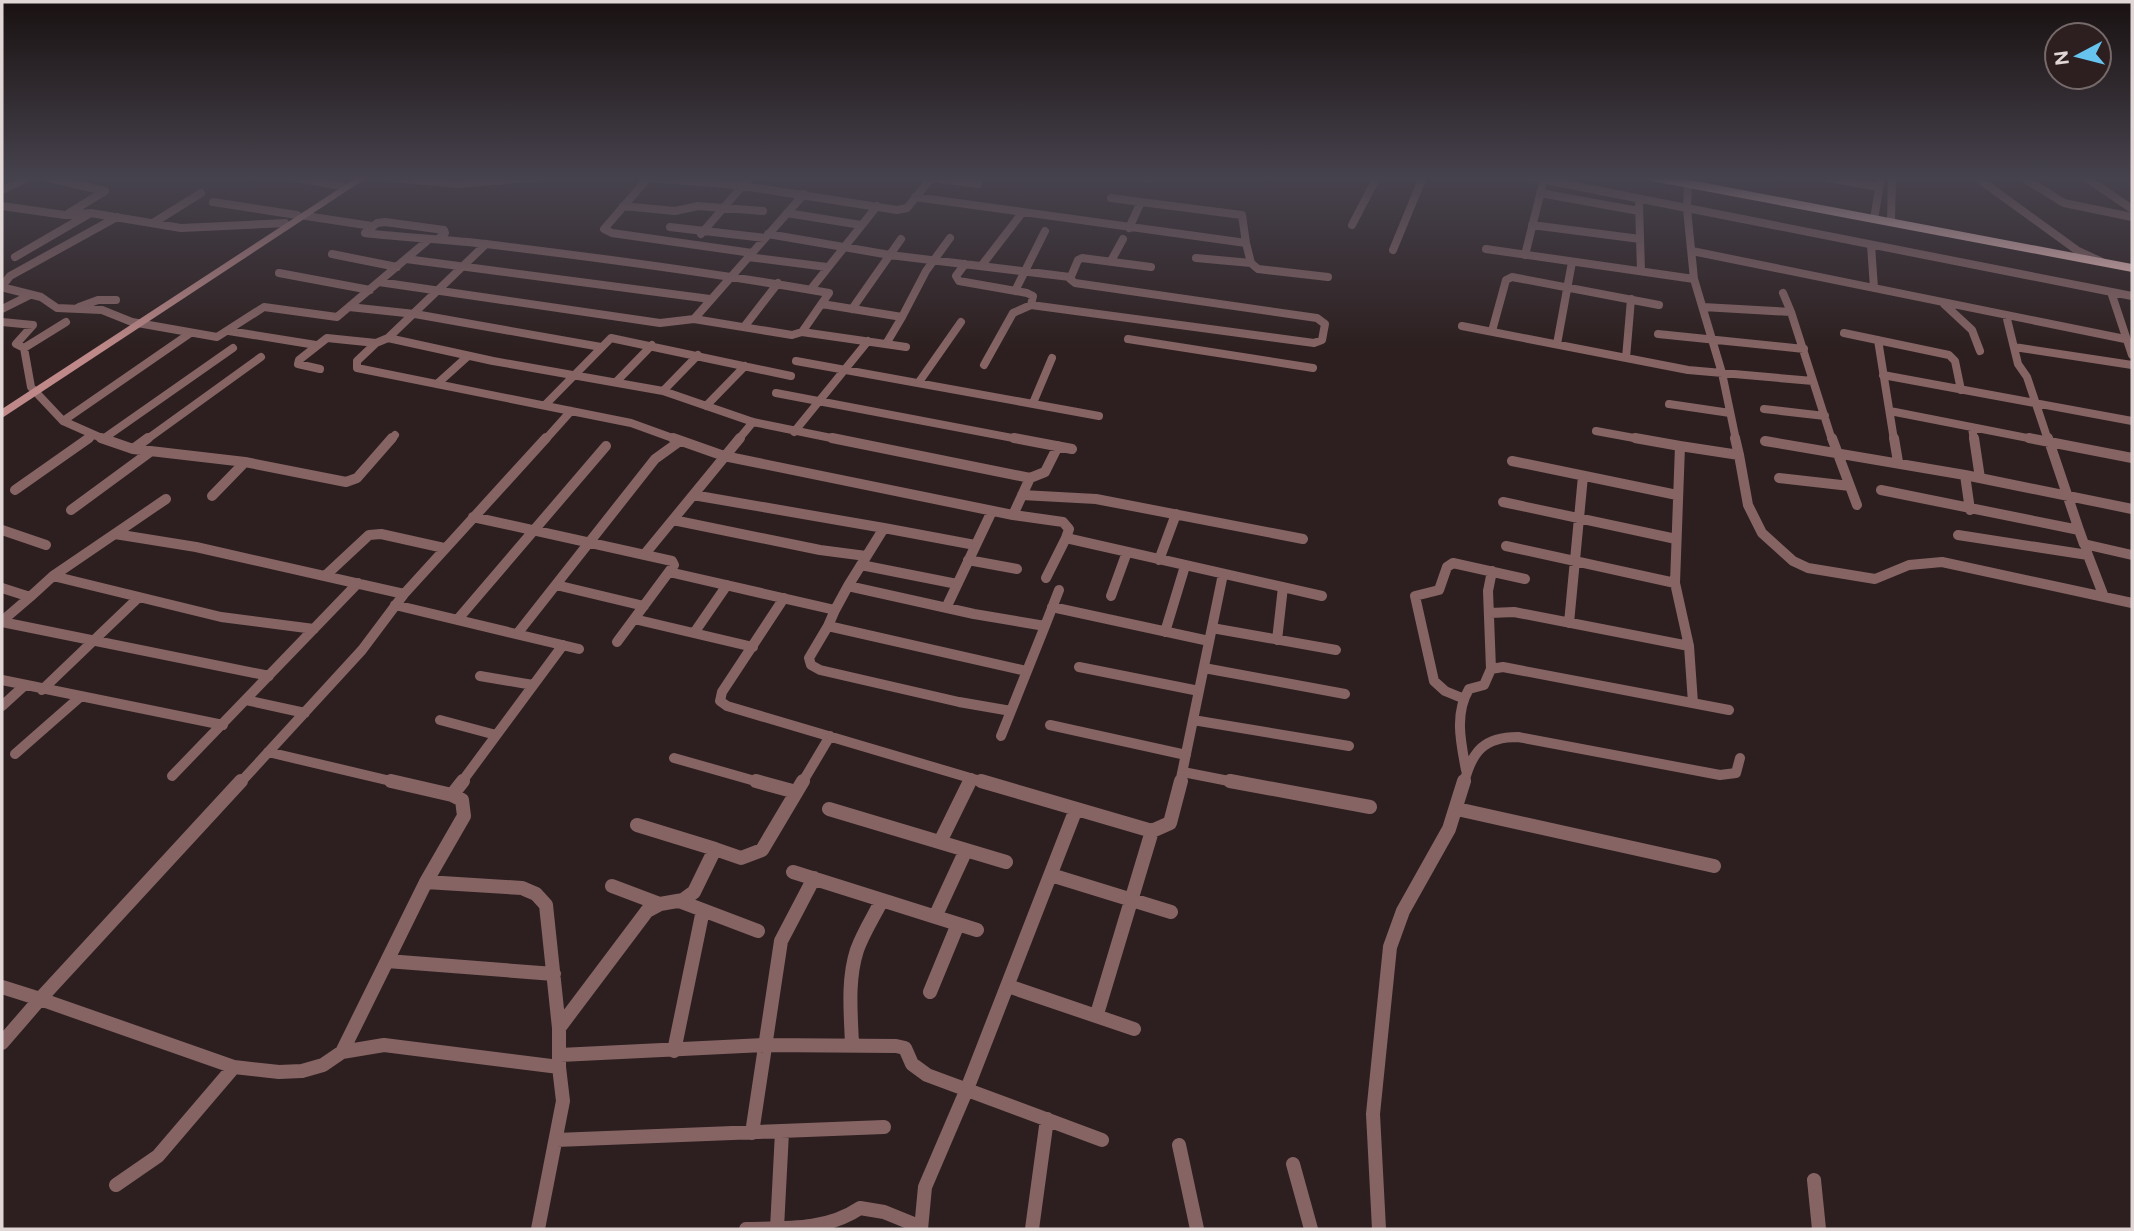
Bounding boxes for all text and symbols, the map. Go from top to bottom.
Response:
north arrow [2043,21,2113,91]
text: N [2049,49,2074,67]

